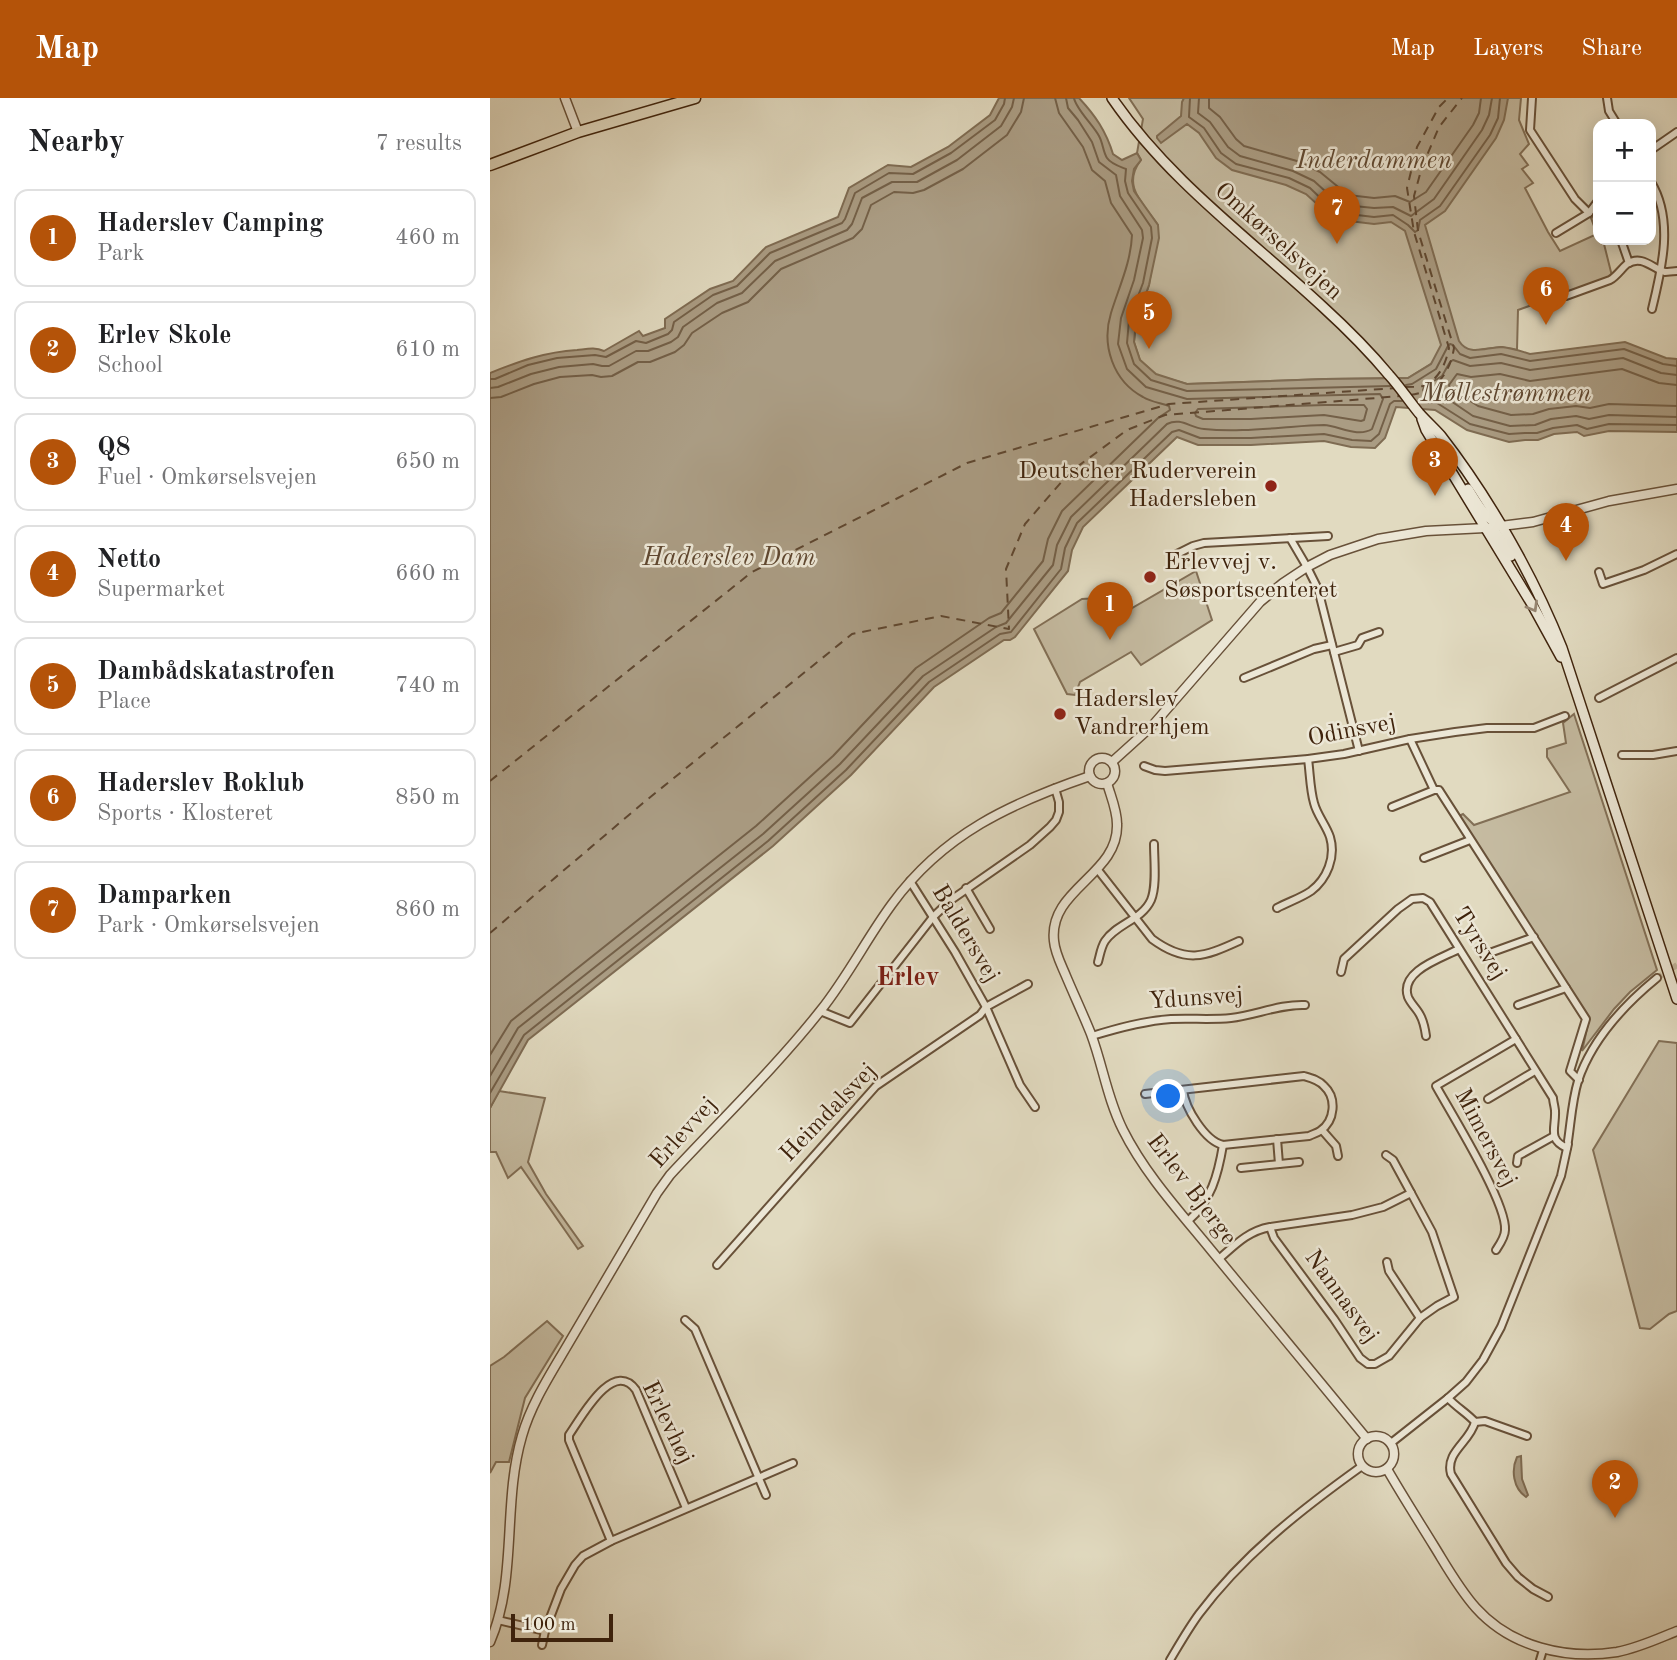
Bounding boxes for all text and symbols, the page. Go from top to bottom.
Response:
text: Map [35,33,99,66]
text: Map [1391,37,1435,61]
text: Layers [1473,37,1543,61]
text: Share [1581,37,1642,61]
map controls [1593,119,1656,245]
button: + [1593,119,1656,182]
text: Nearby [28,128,125,158]
text: 7 results [376,132,462,155]
water label: Inderdammen [1295,148,1452,174]
street label: Omkørselsvejen [1210,179,1347,305]
button: − [1593,182,1656,245]
pin: 7 [1314,186,1360,244]
text: Haderslev Camping [97,211,324,237]
text: 1 [46,226,60,249]
text: 460 m [395,226,460,249]
text: Park [97,242,144,265]
pin: 6 [1523,267,1569,325]
pin: 5 [1126,291,1172,349]
text: Erlev Skole [97,323,232,349]
text: 2 [46,338,60,361]
text: 610 m [395,338,460,361]
text: School [97,354,163,377]
water label: Møllestrømmen [1420,381,1592,407]
text: Q8 [97,435,131,461]
pin: 3 [1412,438,1458,496]
text: 3 [46,450,60,473]
text: 650 m [395,450,460,473]
place label: Deutscher Ruderverein Hadersleben [1018,460,1257,512]
text: Fuel · Omkørselsvejen [97,466,317,489]
marker: Deutscher Ruderverein Hadersleben [1263,478,1279,494]
pin: 4 [1543,503,1589,561]
water label: Haderslev Dam [641,545,816,571]
text: Netto [97,547,161,573]
place label: Erlevvej v. Søsportscenteret [1164,551,1337,603]
text: 4 [46,562,60,585]
text: 660 m [395,562,460,585]
marker: Erlevvej v. Søsportscenteret [1142,569,1158,585]
text: Supermarket [97,578,225,601]
pin: 1 [1087,582,1133,640]
one-way arrow [1525,600,1538,612]
text: Dambådskatastrofen [97,659,335,685]
text: 5 [46,674,60,697]
text: 740 m [395,674,460,697]
place label: Haderslev Vandrerhjem [1074,688,1210,740]
text: Place [97,690,151,713]
marker: Haderslev Vandrerhjem [1052,706,1068,722]
street label: Odinsvej [1306,711,1398,751]
text: Haderslev Roklub [97,771,304,797]
text: 6 [46,786,60,809]
text: 850 m [395,786,460,809]
text: Sports · Klosteret [97,802,273,825]
street label: Baldersvej [927,881,1003,987]
text: Damparken [97,883,231,909]
text: 7 [46,898,60,921]
text: 860 m [395,898,460,921]
street label: Tyrsvej [1448,904,1510,984]
text: Park · Omkørselsvejen [97,914,320,937]
district label: Erlev [876,965,940,991]
street label: Ydunsvej [1148,984,1244,1014]
street label: Heimdalsvej [776,1059,882,1167]
your location [1151,1079,1185,1113]
street label: Mimersvej [1449,1085,1521,1191]
street label: Erlevvej [646,1093,722,1173]
street label: Erlev Bjerge [1142,1130,1240,1250]
street label: Nannasvej [1299,1246,1383,1348]
street label: Erlevhøj [637,1378,697,1468]
pin: 2 [1592,1460,1638,1518]
scale bar [511,1611,612,1643]
text: 100 m [522,1616,575,1635]

